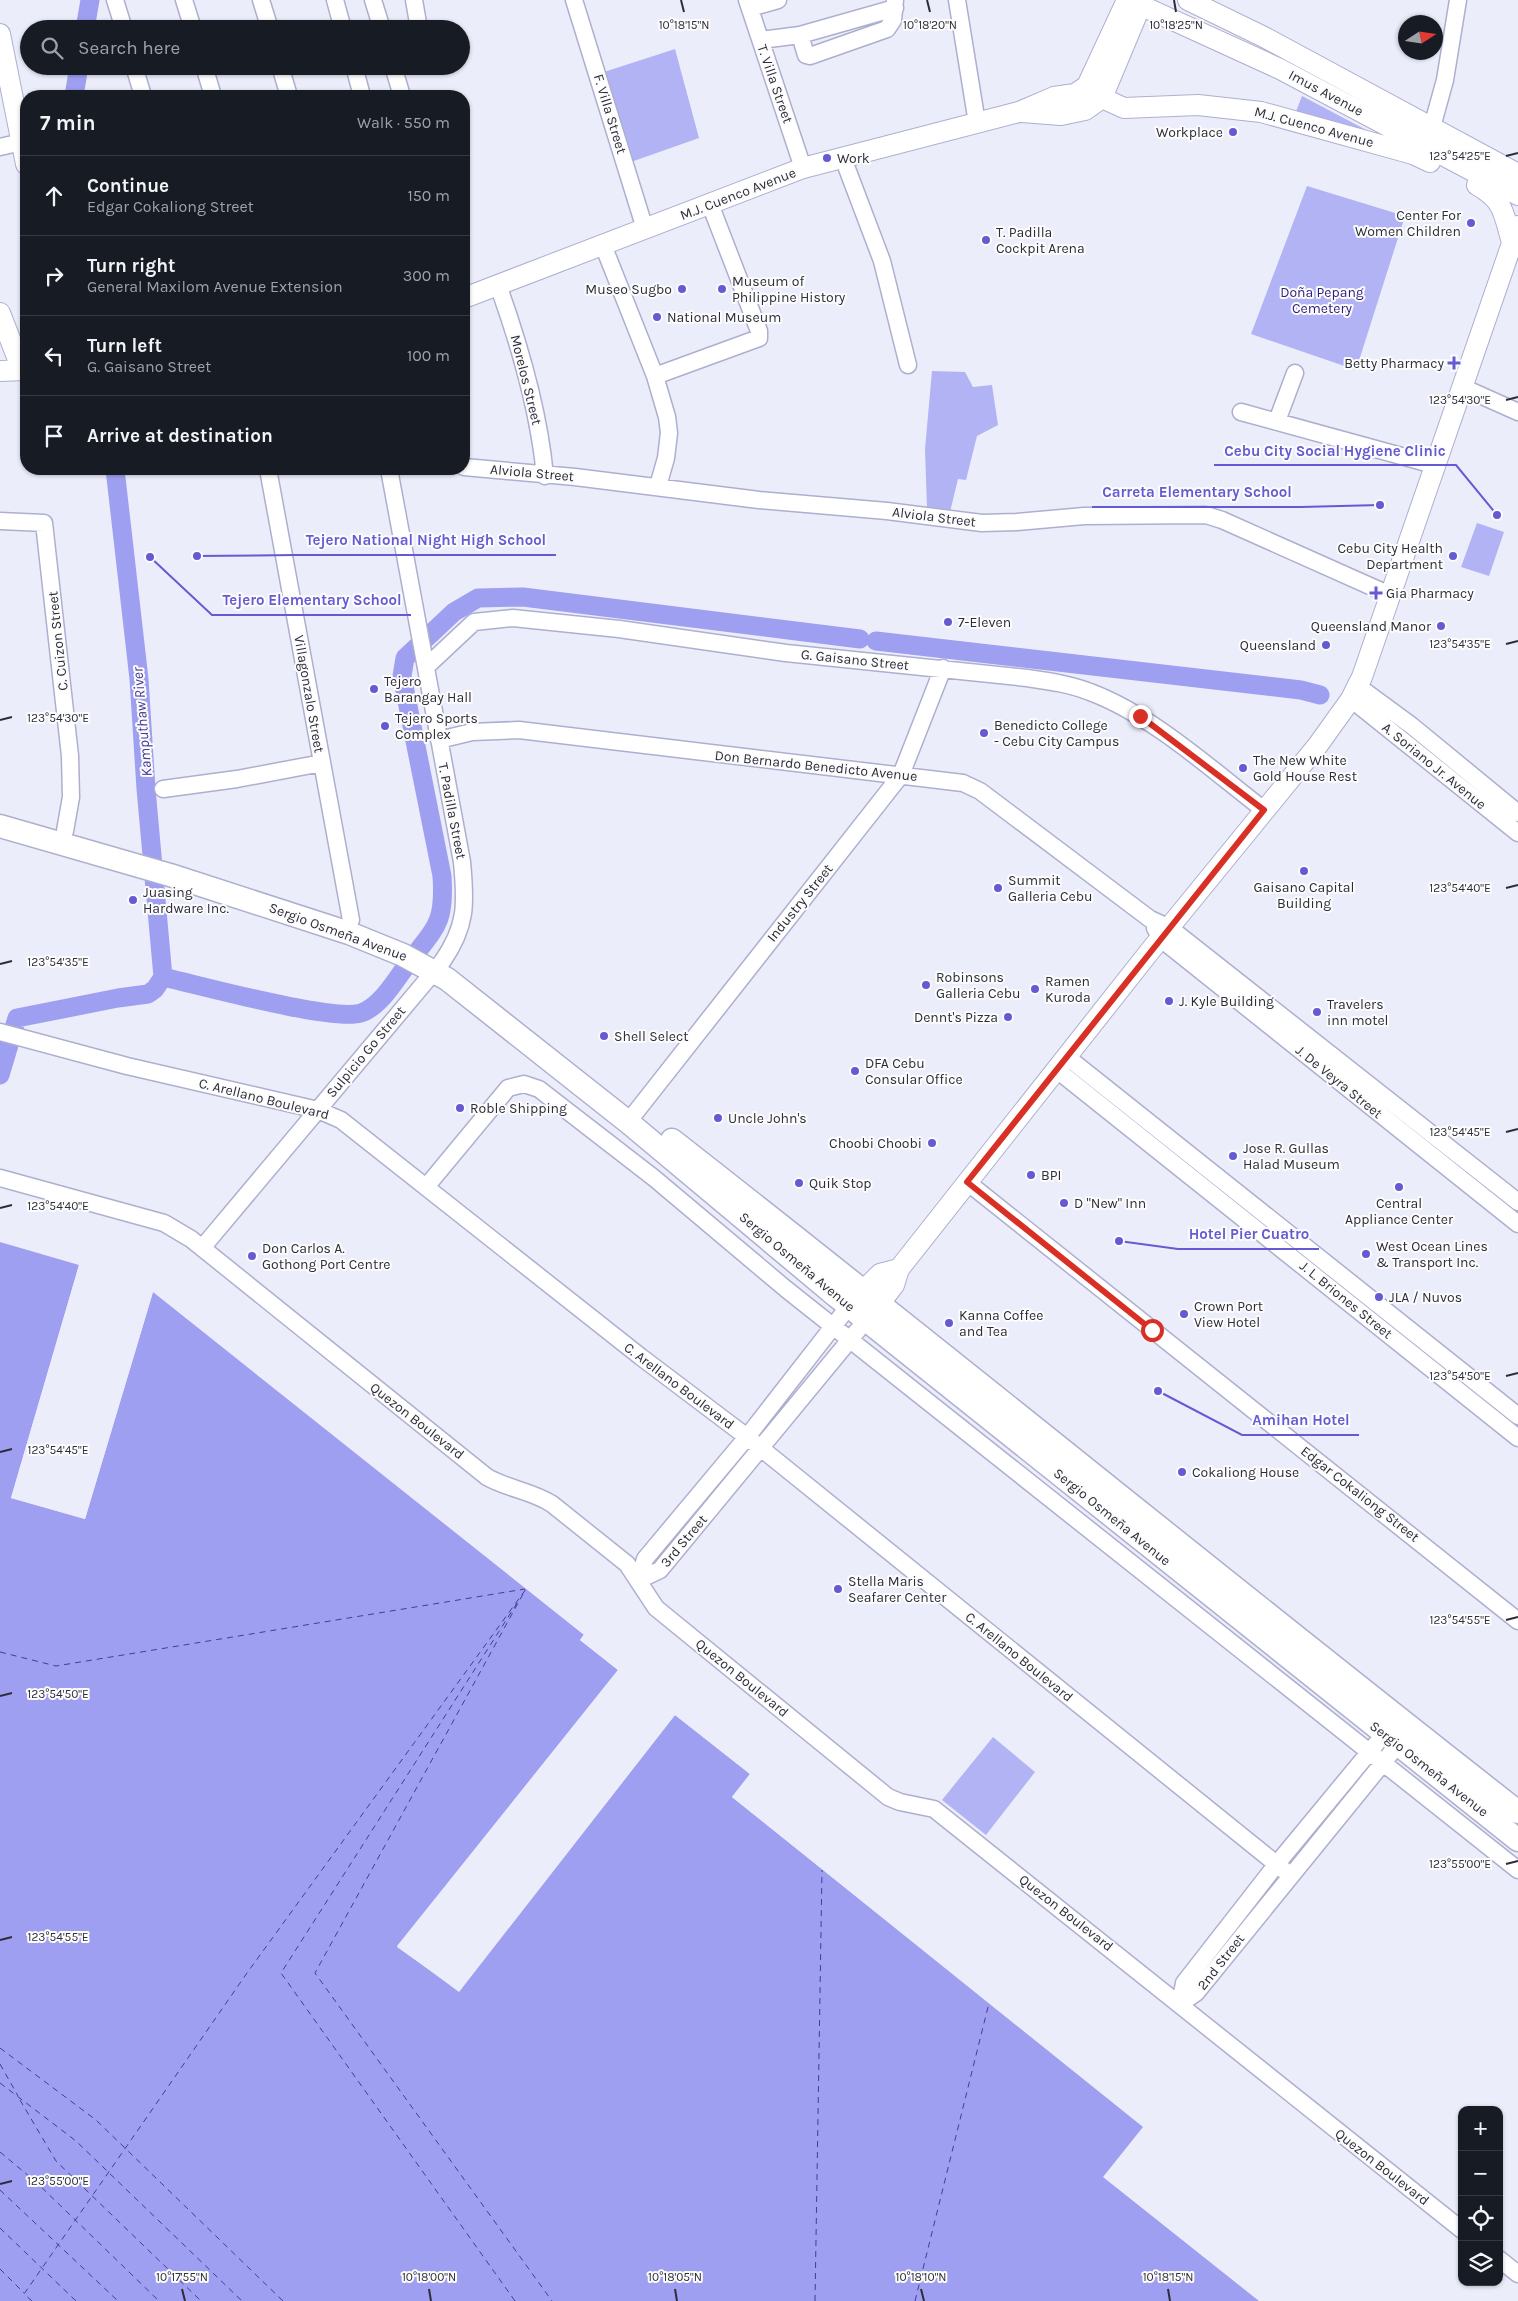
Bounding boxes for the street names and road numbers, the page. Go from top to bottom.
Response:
street label: T. Villa Street [754,42,796,126]
street label: Imus Avenue [1286,66,1366,120]
street label: F. Villa Street [590,72,630,156]
street label: M.J. Cuenco Avenue [1252,103,1376,151]
street label: M.J. Cuenco Avenue [678,164,798,224]
street label: Morelos Street [507,333,545,427]
street label: Alviola Street [489,461,575,485]
street label: Alviola Street [891,503,977,531]
street label: C. Cuizon Street [44,590,72,692]
street label: Villagonzalo Street [290,634,328,754]
street label: G. Gaisano Street [800,646,910,674]
street label: A. Soriano Jr. Avenue [1379,719,1489,813]
street label: Don Bernardo Benedicto Avenue [714,747,918,785]
street label: T. Padilla Street [434,761,470,861]
street label: Industry Street [763,861,837,945]
street label: Sergio Osmeña Avenue [267,899,409,965]
street label: Sulpicio Go Street [323,1003,409,1101]
street label: J. De Veyra Street [1292,1042,1386,1122]
street label: C. Arellano Boulevard [197,1075,331,1123]
street label: Sergio Osmeña Avenue [736,1209,858,1315]
street label: J. L. Briones Street [1296,1257,1396,1343]
street label: C. Arellano Boulevard [620,1339,738,1433]
street label: Quezon Boulevard [366,1379,468,1463]
street label: Edgar Cokaliong Street [1297,1442,1423,1546]
street label: Sergio Osmeña Avenue [1050,1465,1174,1569]
street label: 3rd Street [657,1511,711,1571]
street label: C. Arellano Boulevard [962,1608,1076,1706]
street label: Quezon Boulevard [692,1635,792,1721]
street label: Sergio Osmeña Avenue [1366,1717,1492,1821]
street label: Quezon Boulevard [1015,1871,1117,1955]
street label: 2nd Street [1194,1931,1248,1993]
street label: Quezon Boulevard [1331,2125,1433,2209]

